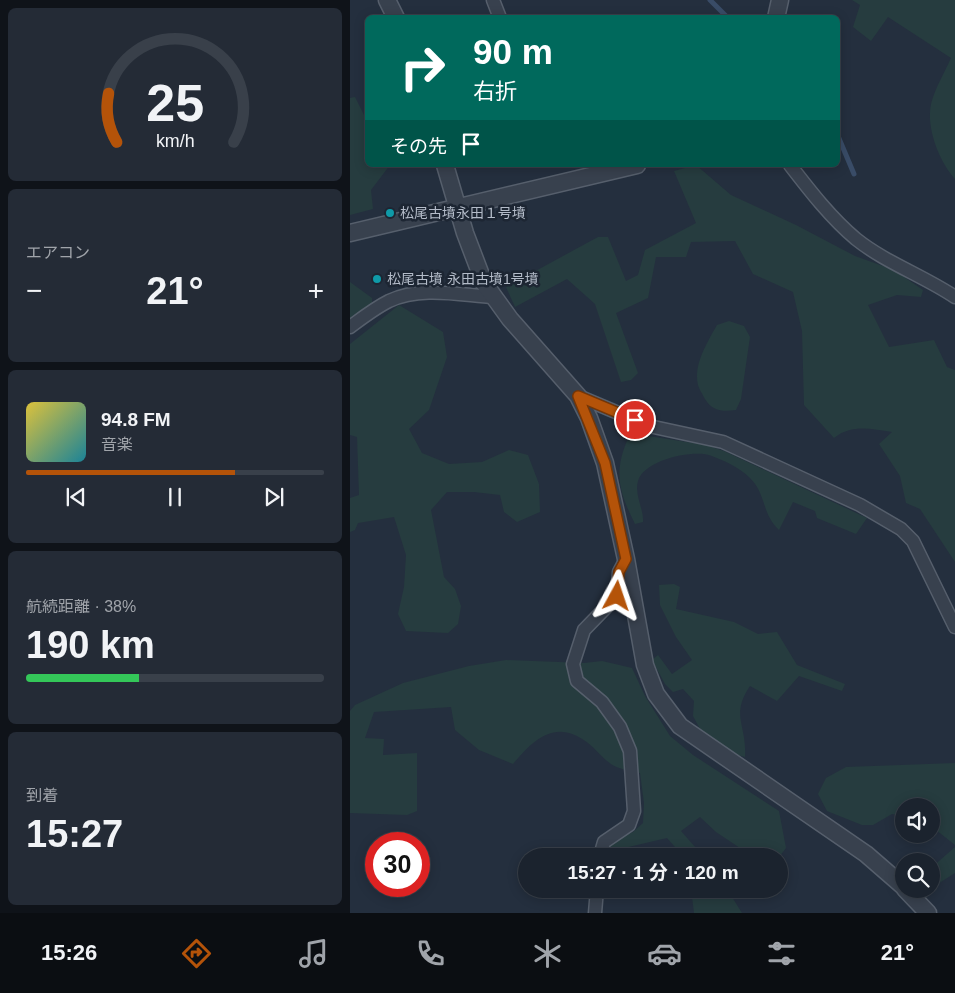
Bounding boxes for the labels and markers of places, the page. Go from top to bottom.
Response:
place label: 松尾古墳永田１号墳 [400,205,526,221]
marker: 松尾古墳永田１号墳 [384,207,396,219]
place label: 松尾古墳 永田古墳1号墳 [387,271,539,287]
marker: 松尾古墳 永田古墳1号墳 [371,273,383,285]
pin [614,399,656,441]

